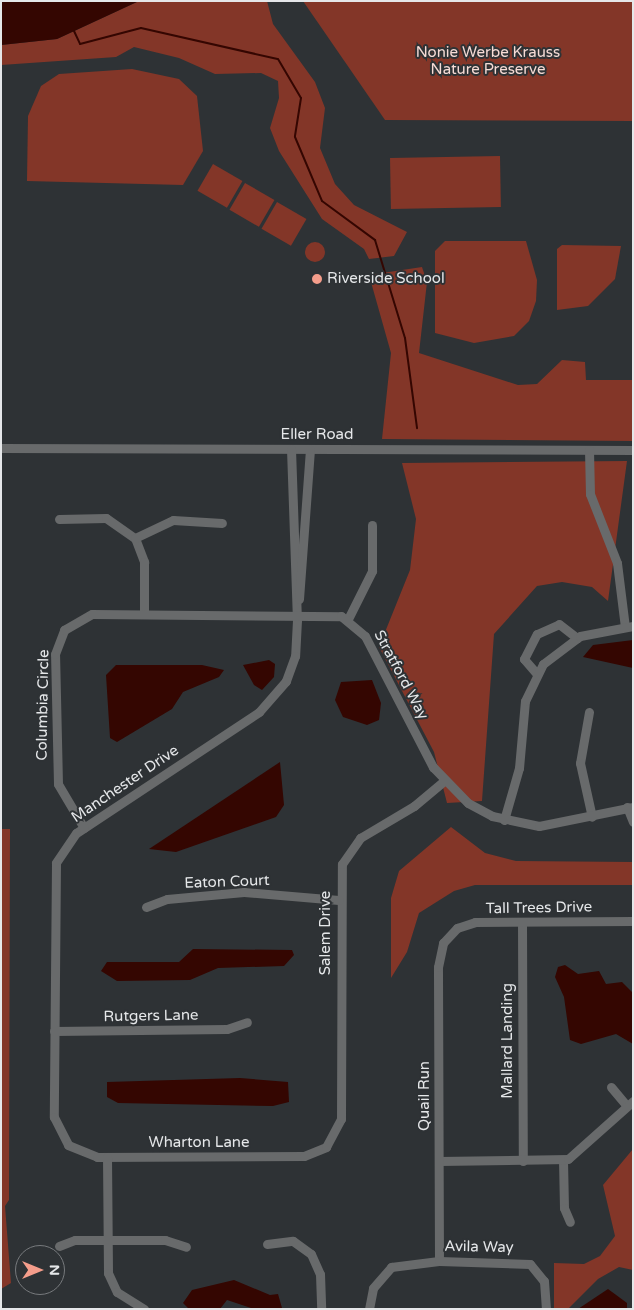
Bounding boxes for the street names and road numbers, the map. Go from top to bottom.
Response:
street label: Eller Road [281,426,353,444]
street label: Stratford Way [370,627,432,723]
street label: Columbia Circle [33,649,53,761]
street label: Manchester Drive [68,741,182,827]
street label: Eaton Court [184,872,270,892]
street label: Salem Drive [317,891,335,975]
street label: Tall Trees Drive [486,898,592,918]
street label: Mallard Landing [499,983,517,1099]
street label: Rutgers Lane [103,1006,199,1026]
street label: Quail Run [416,1061,434,1131]
street label: Wharton Lane [149,1134,249,1152]
street label: Avila Way [444,1237,514,1257]

